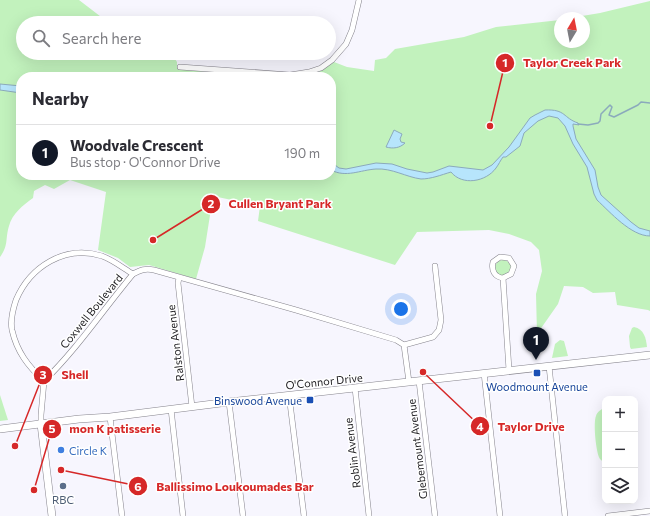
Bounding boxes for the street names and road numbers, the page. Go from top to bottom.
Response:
street label: Coxwell Boulevard [57,271,125,351]
street label: Ralston Avenue [164,304,186,382]
street label: O'Connor Drive [285,370,363,392]
street label: Glebemount Avenue [404,398,430,500]
street label: Roblin Avenue [341,417,363,489]

